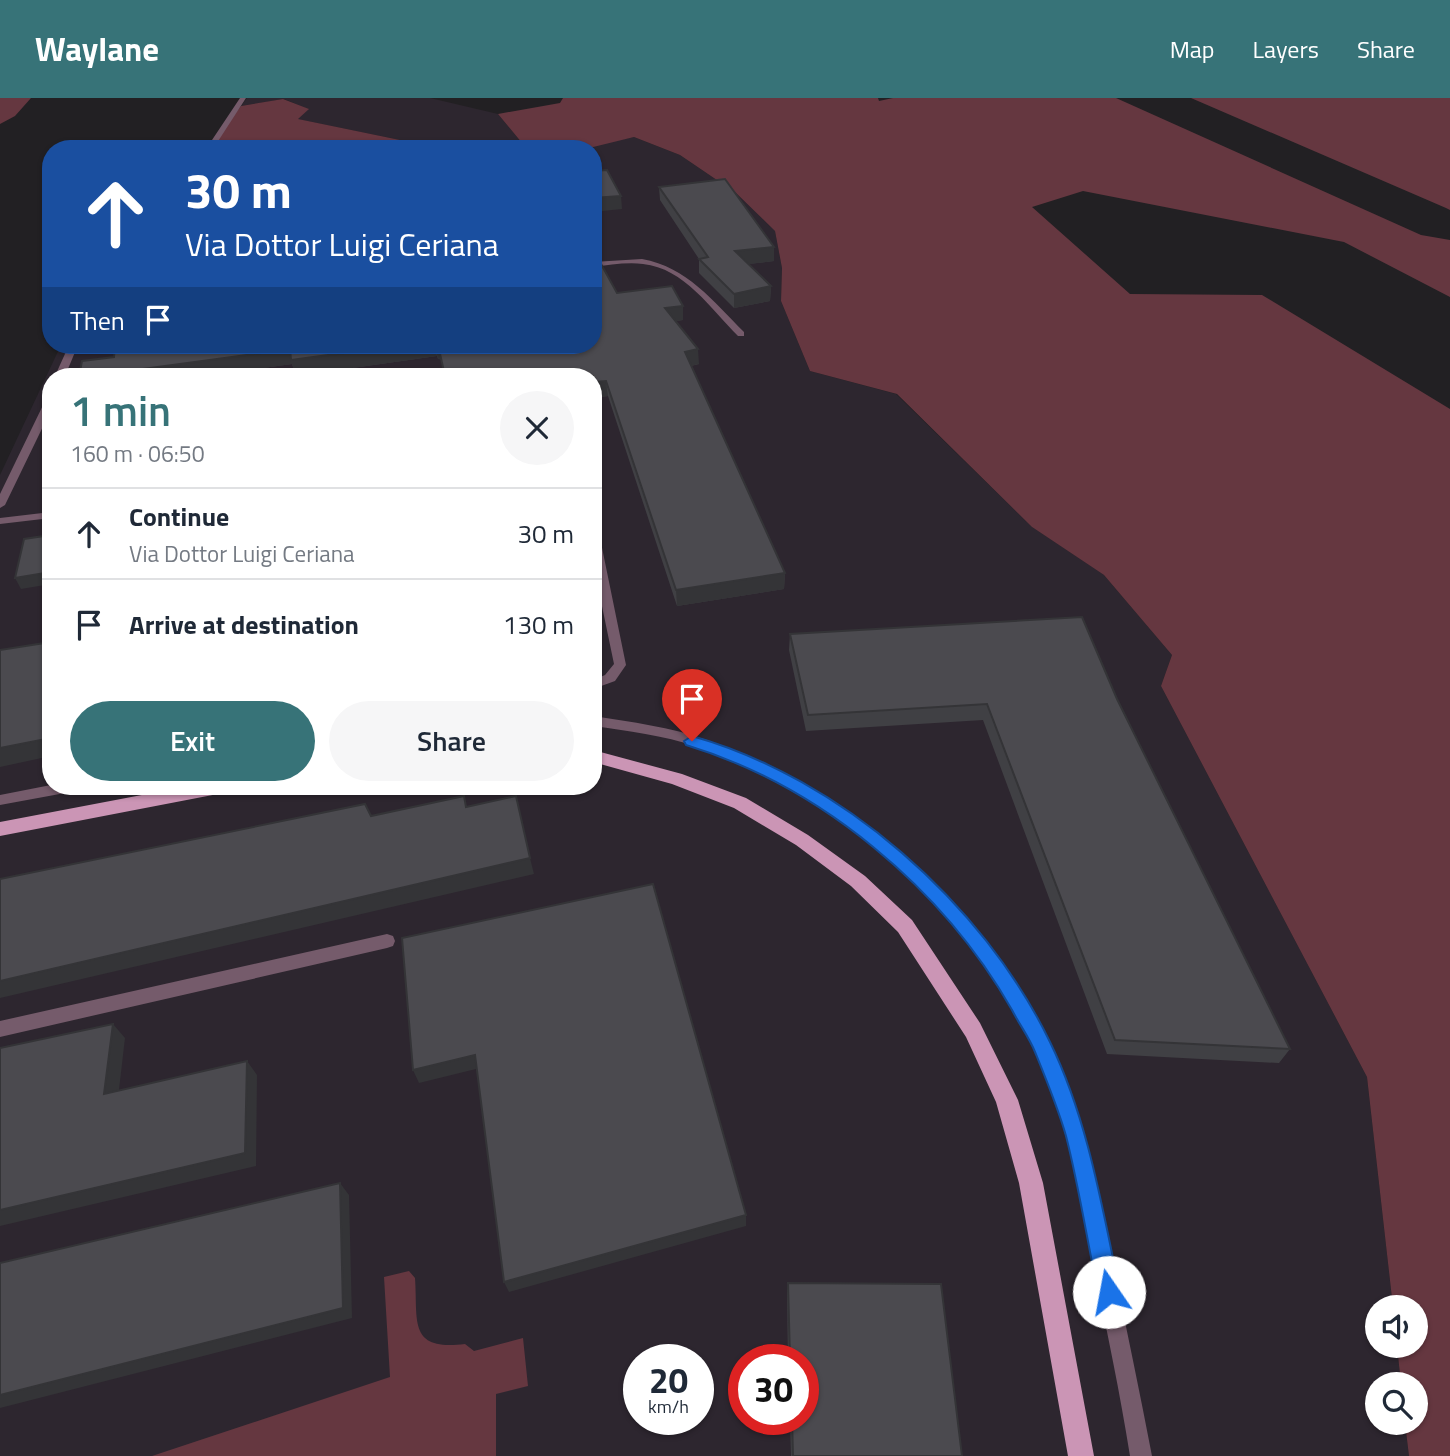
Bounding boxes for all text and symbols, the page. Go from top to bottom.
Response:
text: Waylane [35,24,159,74]
text: Map [1170,31,1215,67]
text: Layers [1253,31,1319,67]
text: Share [1357,31,1415,67]
text: 30 m [185,152,292,227]
icon: ahead [70,168,161,259]
text: Via Dottor Luigi Ceriana [185,220,499,268]
text: Then [70,301,125,340]
icon: arrive [139,301,177,339]
text: 1 min [70,378,171,442]
button: close [500,391,574,465]
text: 160 m · 06:50 [70,436,205,471]
text: Continue [129,497,229,536]
text: 30 m [517,514,574,553]
icon: ahead [70,515,108,553]
text: Via Dottor Luigi Ceriana [129,536,355,571]
text: Arrive at destination [129,605,359,644]
text: 130 m [503,605,574,644]
icon: arrive [70,606,108,644]
pin [662,669,722,741]
icon: arrive [673,680,711,718]
button: Exit [70,701,315,781]
button: Share [329,701,574,781]
position arrow [1072,1255,1146,1329]
map controls [1365,1295,1428,1435]
button: sound [1365,1295,1428,1358]
speed limit sign: 30 [728,1344,819,1435]
text: 20 [649,1353,688,1407]
button: search [1365,1372,1428,1435]
text: km/h [648,1393,689,1420]

